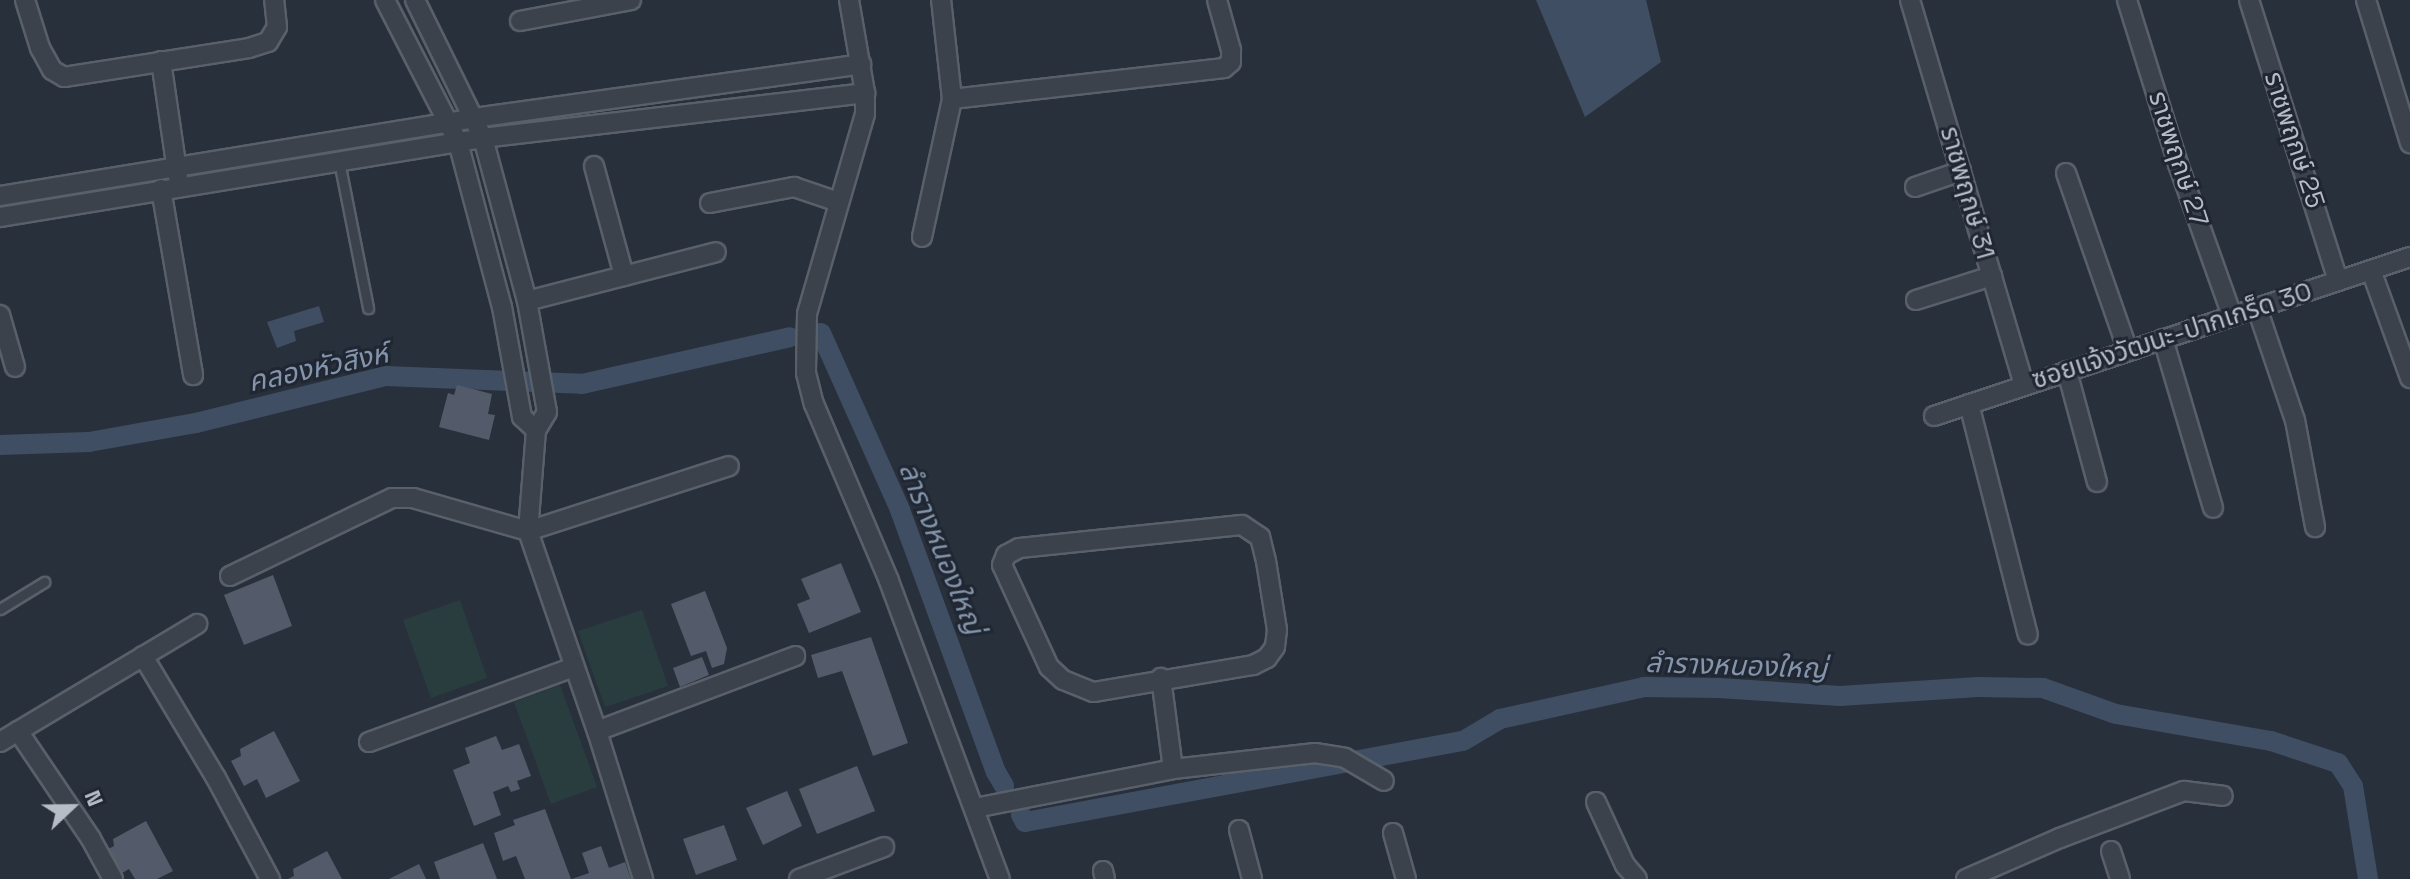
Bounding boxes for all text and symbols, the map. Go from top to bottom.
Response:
street label: ราชพฤกษ์ 25 [2257,68,2331,212]
street label: ราชพฤกษ์ 27 [2141,87,2215,231]
street label: ราชพฤกษ์ 31 [1933,123,2001,263]
street label: ซอยแจ้งวัฒนะ-ปากเกร็ด 30 [2028,276,2316,396]
water label: คลองหัวสิงห์ [245,336,391,398]
water label: ลำรางหนองใหญ่ [892,457,992,639]
water label: ลำรางหนองใหญ่ [1644,645,1828,685]
north arrow [32,767,112,847]
text: N [79,786,110,810]

